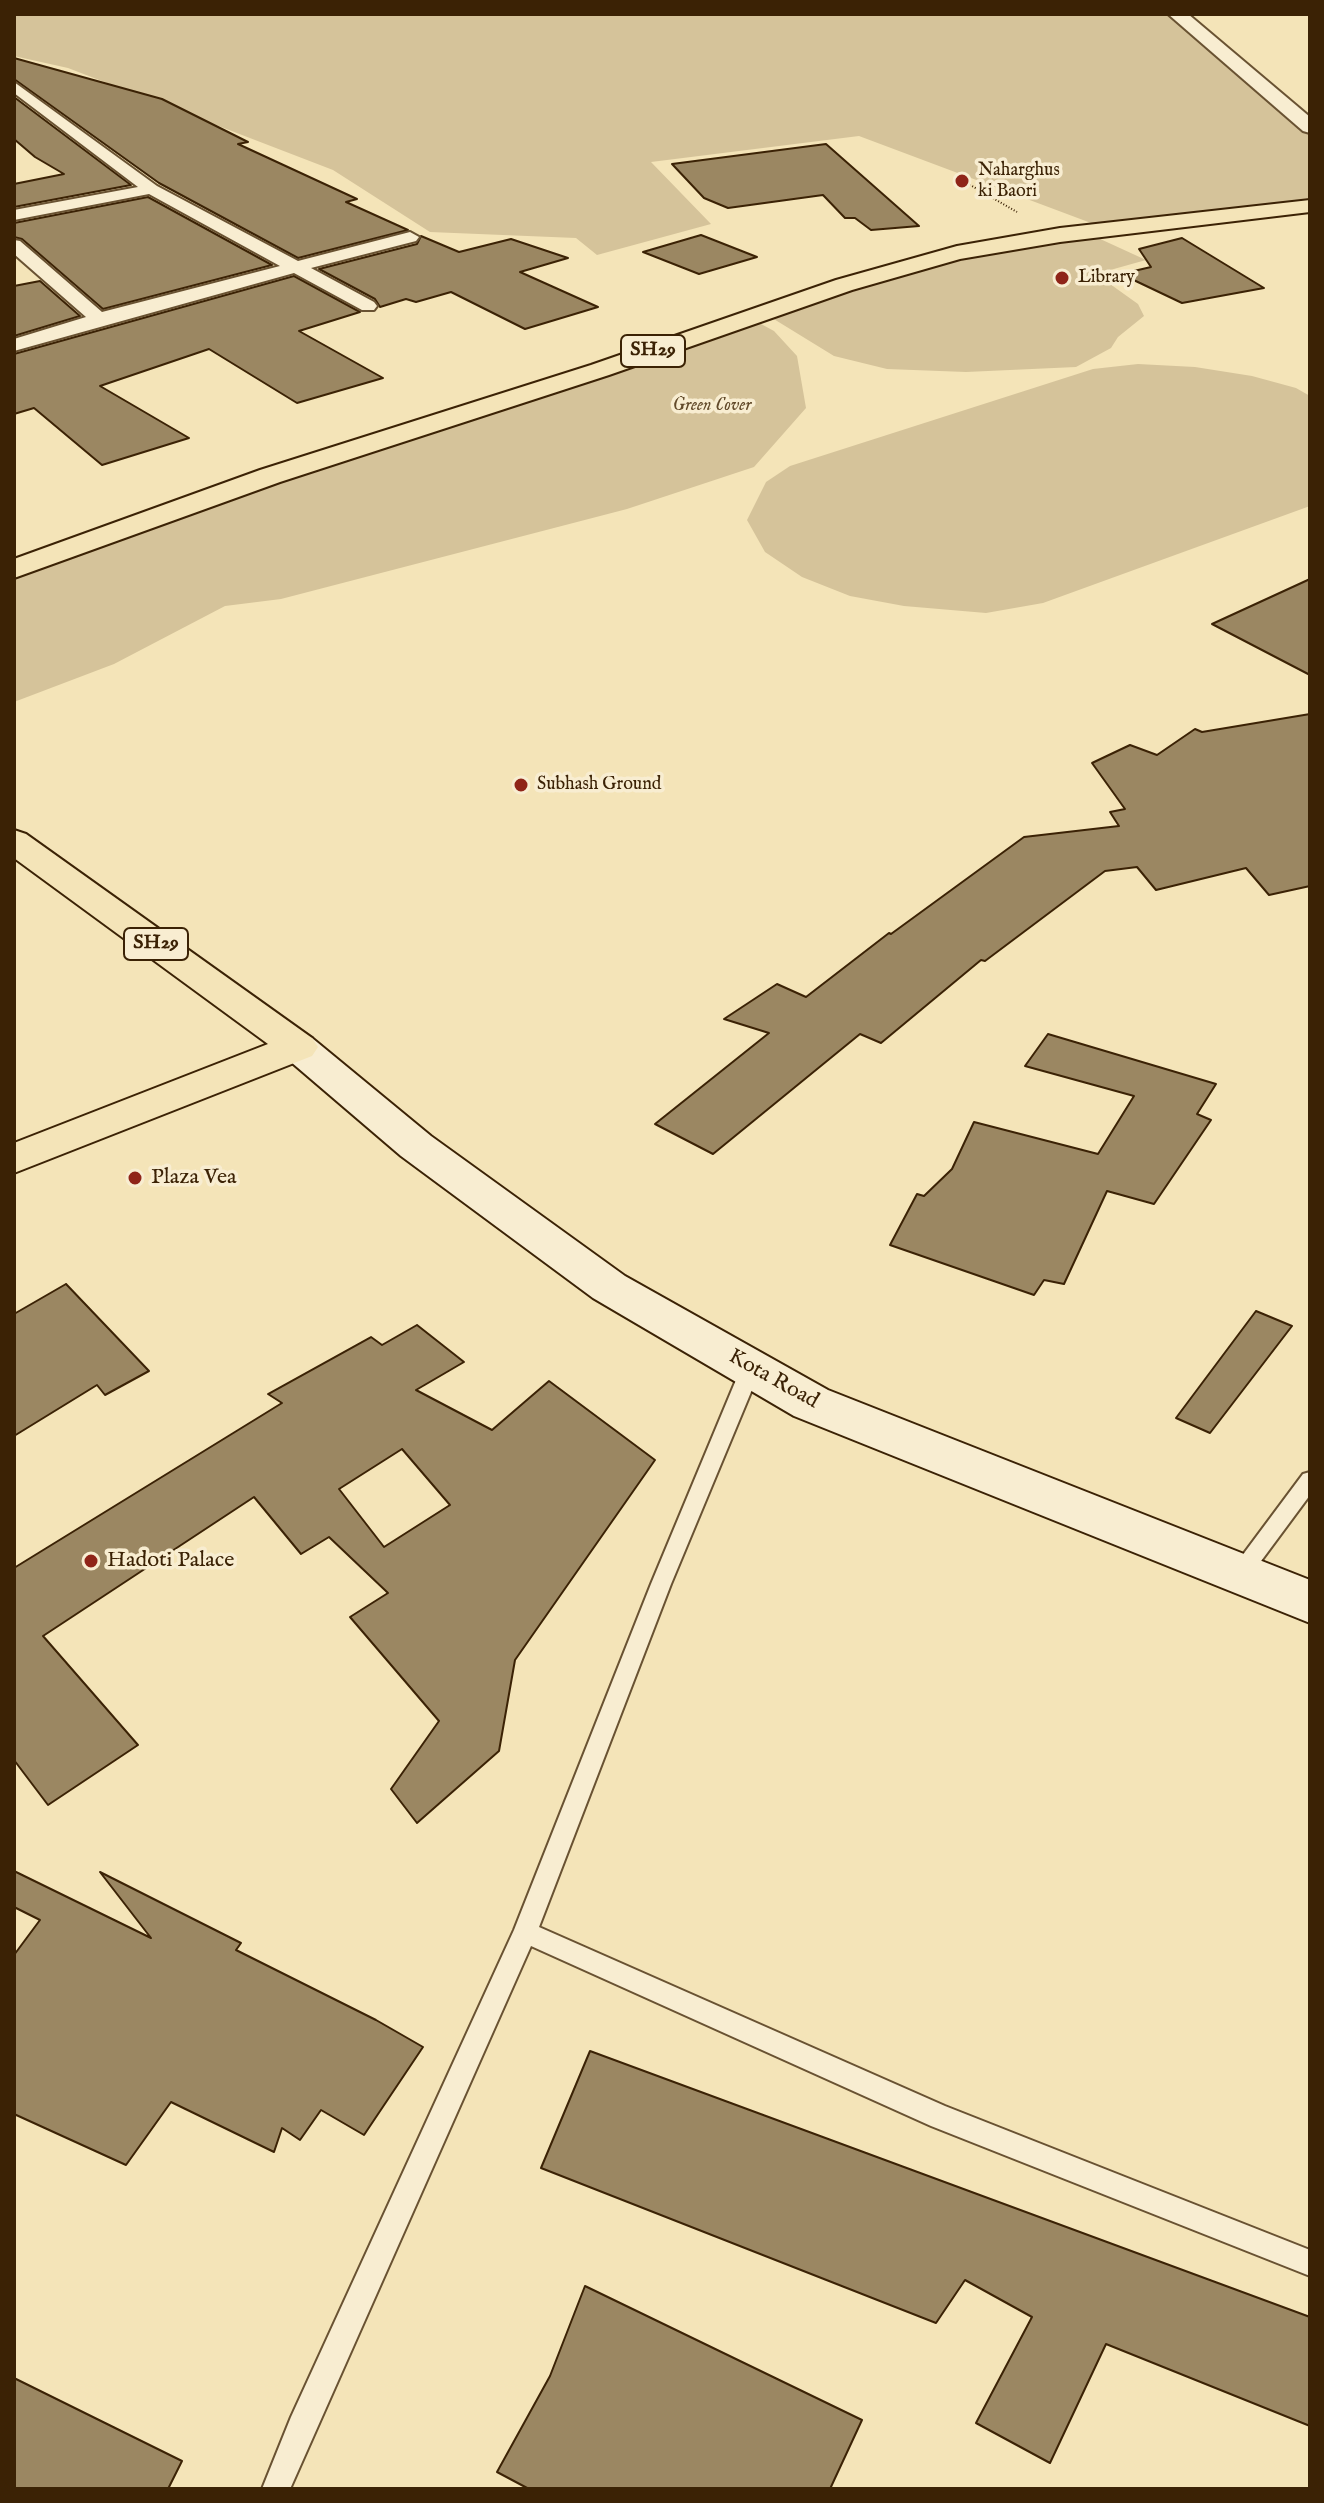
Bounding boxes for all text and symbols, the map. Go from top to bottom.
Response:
place label: Naharghus ki Baori [978,160,1060,202]
marker: Naharghus ki Baori [953,172,971,190]
place label: Library [1078,267,1135,289]
marker: Library [1053,269,1071,287]
road number: SH29 [621,335,685,367]
park label: Green Cover [673,395,751,417]
place label: Subhash Ground [537,774,661,796]
marker: Subhash Ground [512,776,530,794]
road number: SH29 [124,928,188,960]
place label: Plaza Vea [151,1165,237,1191]
marker: Plaza Vea [126,1169,144,1187]
street label: Kota Road [723,1344,823,1416]
place label: Hadoti Palace [107,1548,234,1574]
marker: Hadoti Palace [82,1552,100,1570]

